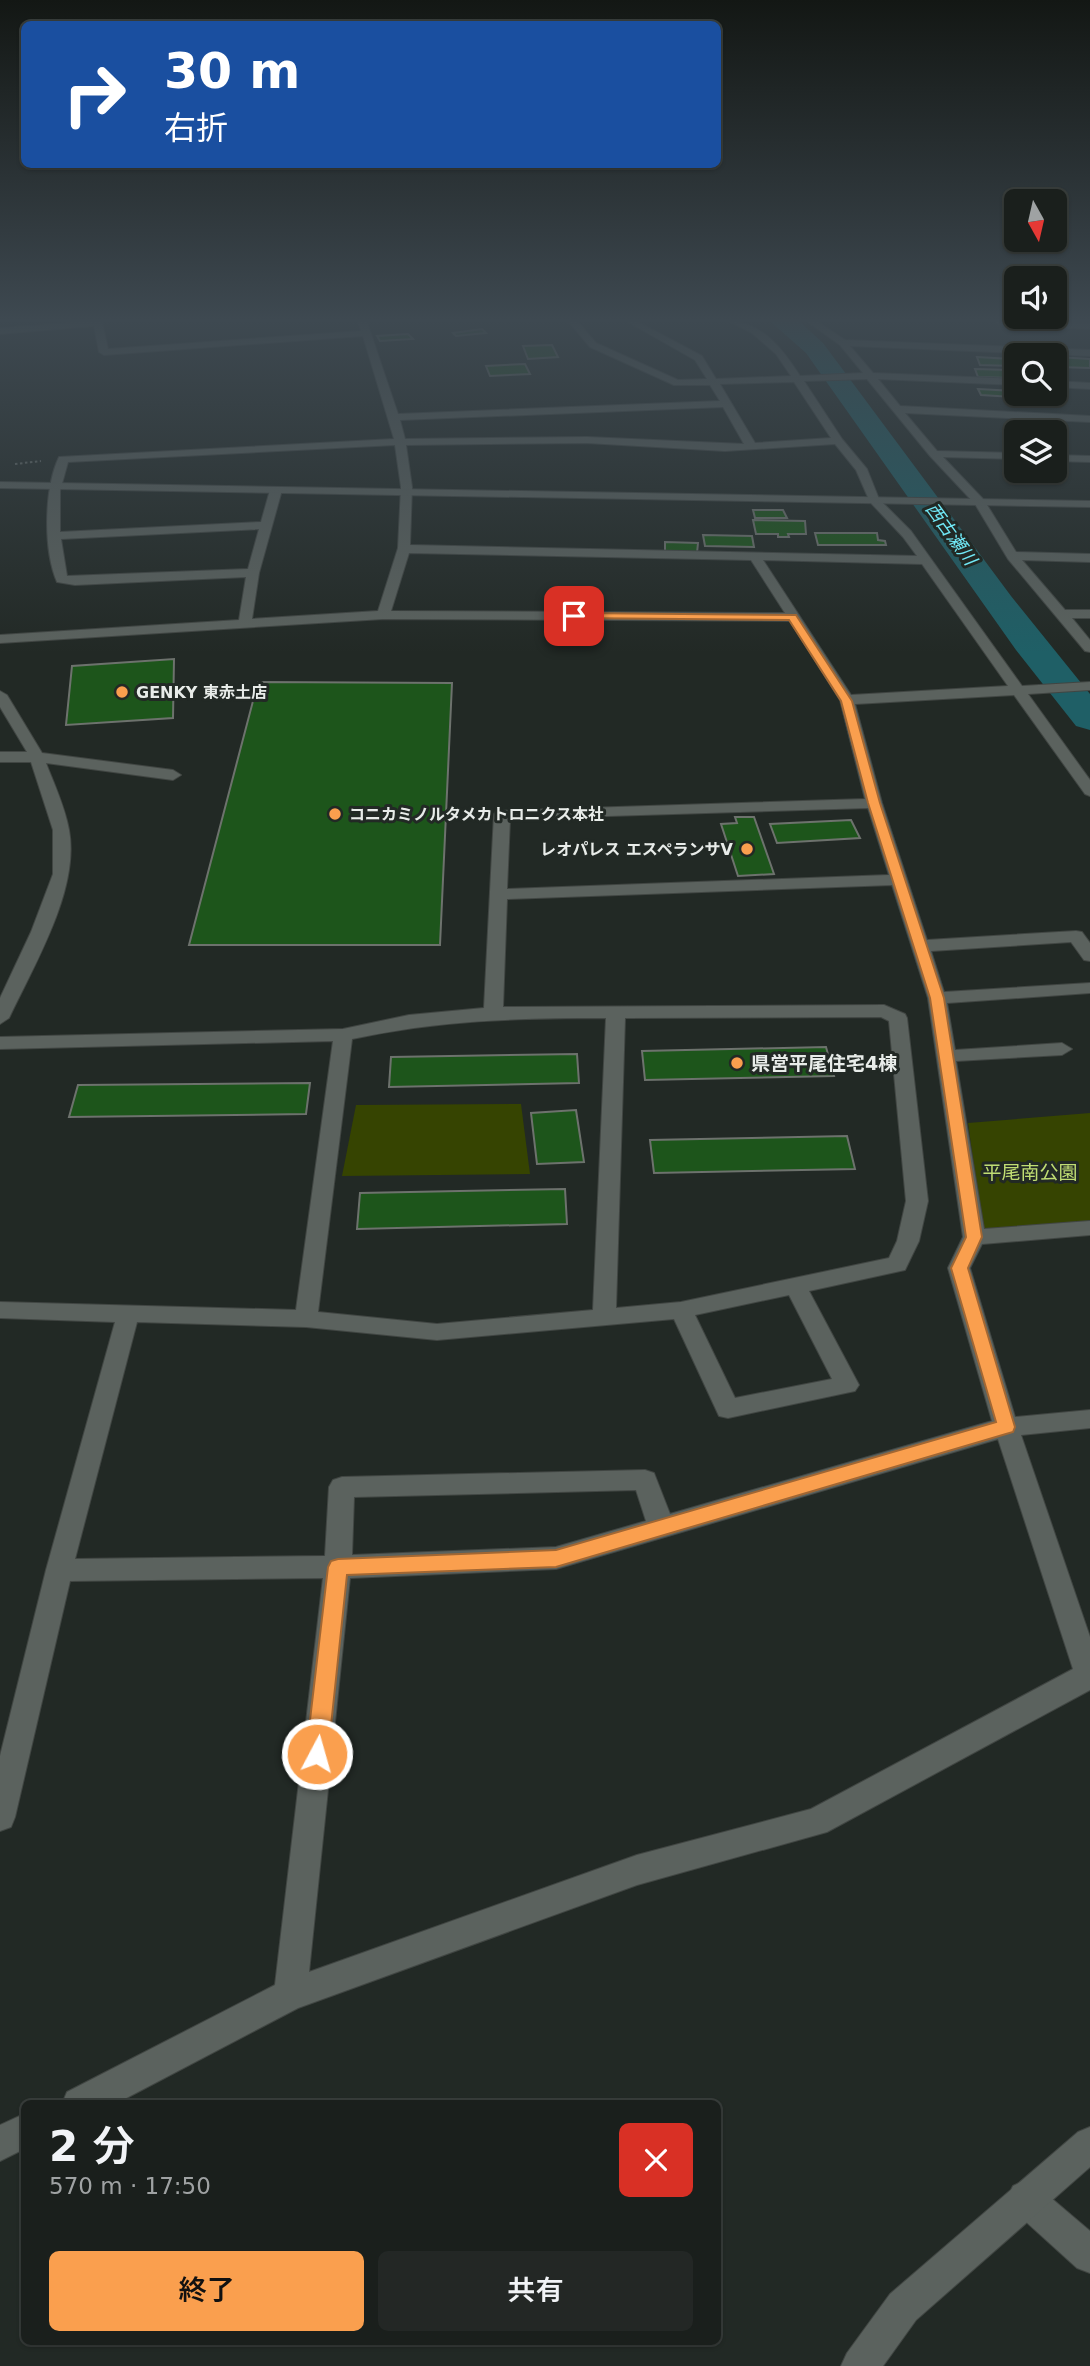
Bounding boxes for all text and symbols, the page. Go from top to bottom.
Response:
text: 30 m [164,43,300,100]
icon: right [49,49,140,140]
text: 右折 [164,109,228,147]
north arrow [1004,189,1068,252]
map controls [1004,189,1067,483]
button: sound [1004,266,1067,329]
button: search [1004,343,1067,406]
button: layers [1004,420,1067,483]
water label: 西古瀬川 [922,498,982,571]
pin [544,586,604,646]
icon: arrive [555,597,593,635]
place label: GENKY 東赤土店 [136,683,267,702]
marker: GENKY 東赤土店 [114,684,130,700]
place label: コニカミノルタメカトロニクス本社 [349,805,604,824]
marker: コニカミノルタメカトロニクス本社 [327,806,343,822]
place label: レオパレス エスペランサⅤ [540,840,734,859]
marker: レオパレス エスペランサⅤ [739,841,755,857]
place label: 県営平尾住宅4棟 [751,1052,897,1074]
marker: 県営平尾住宅4棟 [729,1055,745,1071]
park label: 平尾南公園 [982,1161,1078,1183]
position arrow [280,1717,354,1791]
text: 2 分 [49,2122,135,2171]
button: close [619,2123,693,2197]
text: 570 m · 17:50 [49,2173,211,2199]
button: 終了 [49,2251,364,2331]
button: 共有 [378,2251,693,2331]

